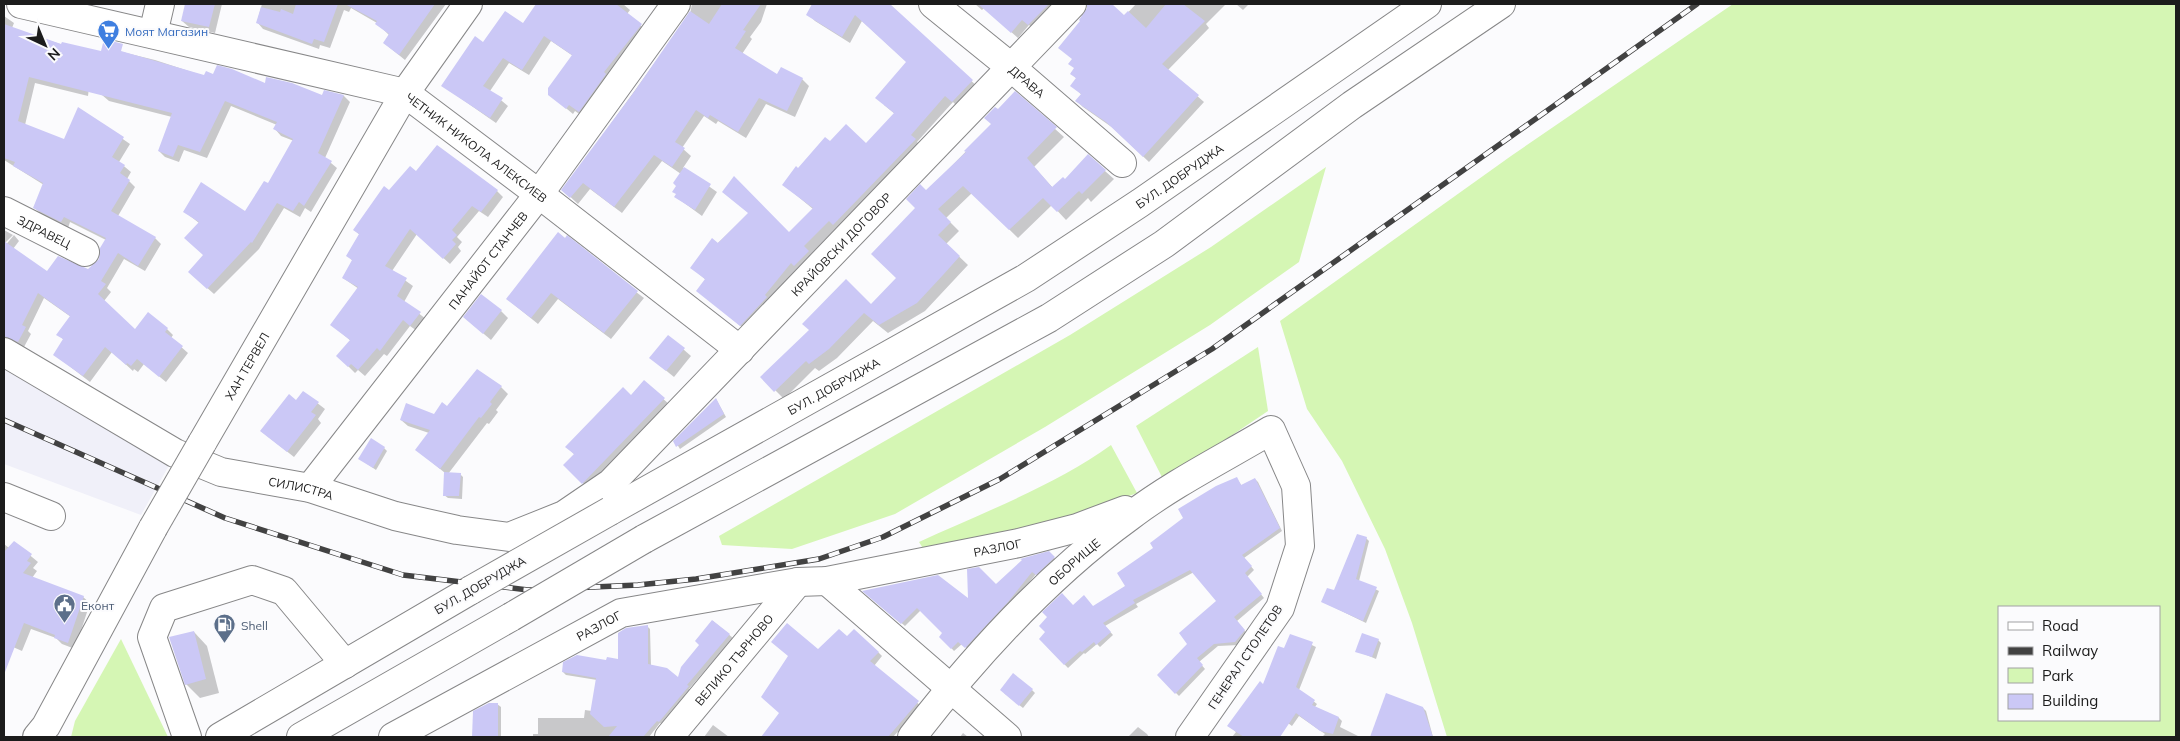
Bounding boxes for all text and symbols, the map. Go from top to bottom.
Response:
supermarket icon: Моят Магазин [97,19,121,50]
north arrow [20,20,70,70]
place label: Моят Магазин [125,24,208,39]
text: N [44,44,64,64]
street label: ДРАВА [1006,62,1048,101]
street label: ЧЕТНИК НИКОЛА АЛЕКСИЕВ [403,89,550,205]
street label: БУЛ. ДОБРУДЖА [1132,140,1226,211]
street label: КРАЙОВСКИ ДОГОВОР [788,189,894,299]
street label: ПАНАЙОТ СТАНЧЕВ [445,208,530,312]
street label: ЗДРАВЕЦ [15,212,74,251]
street label: ХАН ТЕРВЕЛ [221,330,272,402]
street label: БУЛ. ДОБРУДЖА [785,354,882,418]
street label: СИЛИСТРА [267,473,336,503]
street label: РАЗЛОГ [972,535,1023,559]
street label: ОБОРИЩЕ [1045,535,1103,588]
street label: БУЛ. ДОБРУДЖА [432,553,529,617]
public building icon: Еконт [53,593,77,624]
place label: Еконт [81,598,115,613]
street label: ГЕНЕРАЛ СТОЛЕТОВ [1205,602,1285,712]
legend [1998,606,2160,721]
street label: РАЗЛОГ [574,607,624,643]
street label: ВЕЛИКО ТЪРНОВО [691,611,776,708]
fuel station icon: Shell [213,613,237,644]
text: Road [2042,616,2079,635]
place label: Shell [241,618,268,633]
text: Railway [2042,641,2098,660]
text: Park [2042,666,2074,685]
text: Building [2042,691,2098,710]

